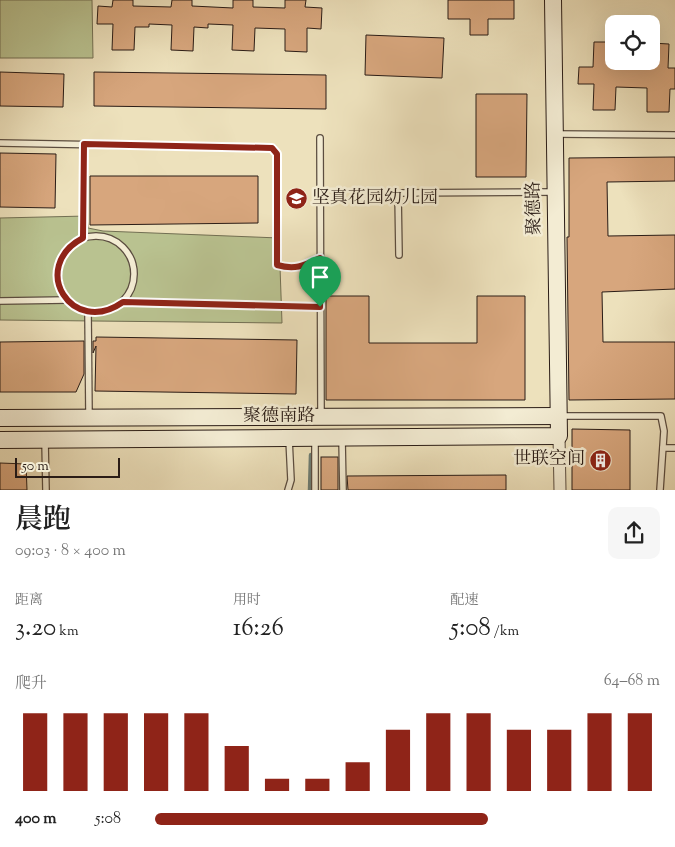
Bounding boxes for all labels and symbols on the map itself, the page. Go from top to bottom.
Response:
street label: 聚德路 [522,181,548,235]
place label: 坚真花园幼儿园 [312,186,438,212]
school or university icon: 坚真花园幼儿园 [284,187,308,211]
pin [299,256,341,307]
street label: 聚德南路 [243,404,315,430]
place label: 世联空间 [513,447,585,473]
building icon: 世联空间 [589,448,613,472]
scale bar [15,454,120,478]

